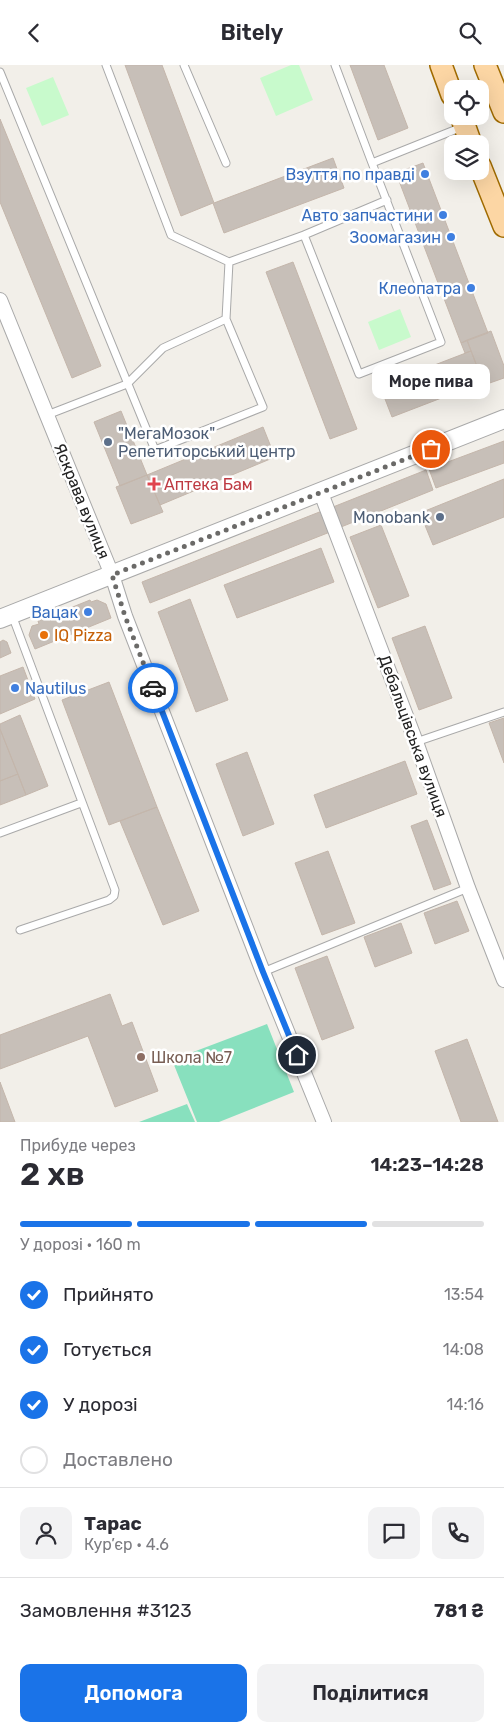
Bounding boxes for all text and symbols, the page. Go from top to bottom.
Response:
icon: back [20,19,48,47]
text: Bitely [221,19,283,46]
icon: search [456,19,484,47]
map controls [444,80,489,180]
button: locate [444,80,489,125]
button: layers [444,135,489,180]
place label: Взуття по правді [285,165,415,184]
marker: Взуття по правді [419,168,431,180]
place label: Авто запчастини [302,206,433,225]
marker: Авто запчастини [437,209,449,221]
place label: Зоомагазин [350,228,441,247]
marker: Зоомагазин [445,231,457,243]
place label: Клеопатра [378,279,461,298]
marker: Клеопатра [465,282,477,294]
callout: Море пива [372,364,490,399]
text: Море пива [389,372,473,391]
place label: "МегаМозок" Репетиторський центр [118,424,296,461]
pin [410,428,452,470]
icon: bag [417,435,445,463]
marker: "МегаМозок" Репетиторський центр [102,436,114,448]
street label: Яскрава вулиця [50,440,114,562]
place label: Аптека Бам [164,475,253,494]
marker: Аптека Бам [148,478,160,490]
place label: Monobank [353,508,431,527]
marker: Monobank [434,511,446,523]
place label: Вацак [31,603,78,622]
marker: Вацак [82,606,94,618]
place label: IQ Pizza [54,626,112,645]
marker: IQ Pizza [38,629,50,641]
street label: Дебальцівська вулиця [375,652,451,820]
courier [128,663,178,713]
icon: car [139,674,167,702]
place label: Nautilus [25,679,86,698]
marker: Nautilus [9,682,21,694]
pin [276,1034,318,1076]
icon: home [283,1041,311,1069]
place label: Школа №7 [151,1048,232,1067]
marker: Школа №7 [135,1051,147,1063]
text: Прибуде через [20,1136,136,1155]
text: 14:23–14:28 [370,1153,484,1176]
text: 2 хв [20,1155,85,1193]
text: У дорозі · 160 m [20,1235,141,1254]
icon: check [20,1281,48,1309]
text: Прийнято [63,1283,154,1306]
text: 13:54 [444,1285,484,1304]
icon: check [20,1336,48,1364]
text: Готується [63,1338,152,1361]
text: 14:08 [443,1340,484,1359]
icon: check [20,1391,48,1419]
text: У дорозі [63,1393,138,1416]
text: 14:16 [447,1395,484,1414]
text: Доставлено [63,1448,173,1471]
button: person [20,1507,72,1559]
button: chat [368,1507,420,1559]
button: phone [432,1507,484,1559]
text: Тарас [84,1512,142,1535]
text: Кур’єр · 4.6 [84,1535,169,1554]
text: Замовлення #3123 [20,1599,192,1622]
text: 781 ₴ [434,1599,484,1622]
button: Допомога [20,1664,247,1722]
button: Поділитися [257,1664,484,1722]

